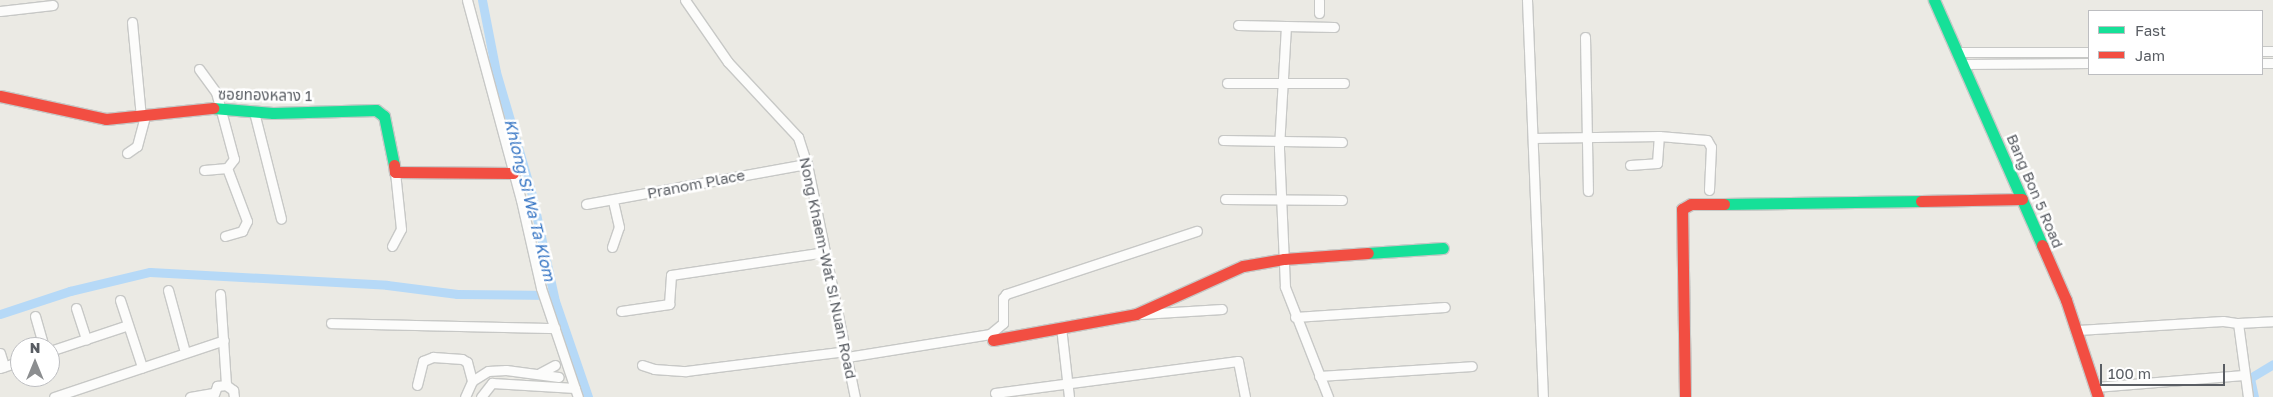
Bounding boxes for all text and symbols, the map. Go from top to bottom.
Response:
legend [2088,10,2263,75]
text: Fast [2135,21,2166,39]
text: Jam [2135,46,2165,64]
street label: ซอยทองหลาง 1 [218,85,312,105]
water label: Khlong Si Wa Ta Klom [501,117,559,283]
street label: Bang Bon 5 Road [2003,131,2067,251]
street label: Nong Khaem-Wat Si Nuan Road [796,155,860,381]
street label: Pranom Place [646,166,746,202]
north arrow [10,337,60,387]
text: N [30,339,40,356]
scale bar [2103,354,2228,386]
text: 100 m [2108,364,2151,382]

